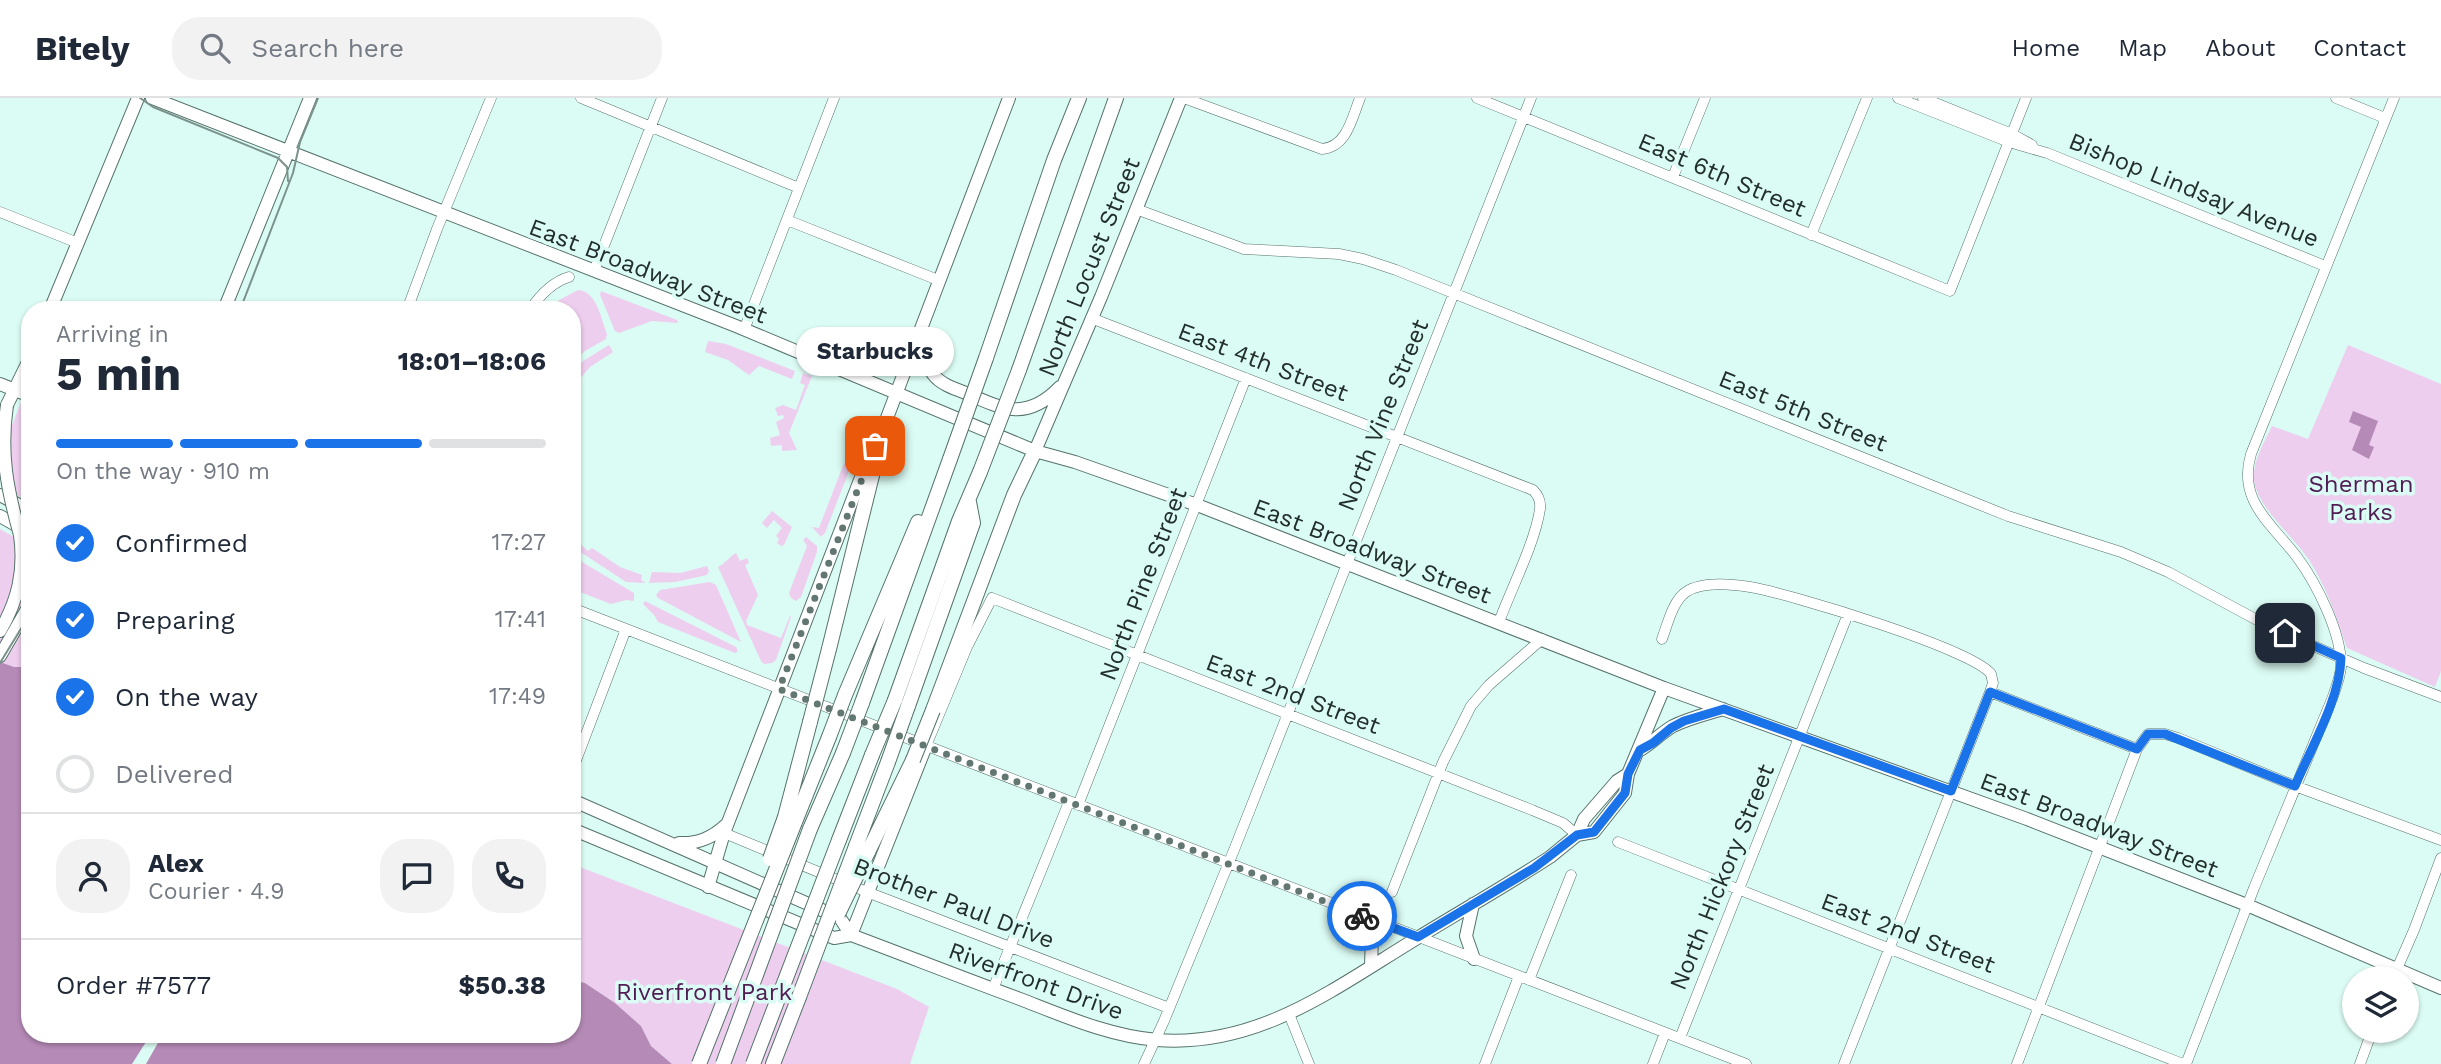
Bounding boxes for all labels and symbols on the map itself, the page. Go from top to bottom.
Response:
street label: East 6th Street [1634,127,1810,223]
street label: Bishop Lindsay Avenue [2065,127,2323,253]
street label: North Locust Street [1032,153,1146,381]
street label: East Broadway Street [525,213,771,329]
street label: North Vine Street [1332,315,1434,515]
street label: East 4th Street [1174,317,1352,407]
callout: Starbucks [796,327,954,376]
street label: East 5th Street [1715,364,1891,458]
pin [845,416,905,476]
park label: Sherman Parks [2308,470,2414,526]
street label: North Pine Street [1093,484,1193,684]
street label: East Broadway Street [1249,493,1495,609]
pin [2255,603,2315,663]
street label: East 2nd Street [1202,648,1384,740]
street label: North Hickory Street [1664,760,1780,994]
street label: East Broadway Street [1976,767,2222,883]
street label: Brother Paul Drive [850,852,1058,954]
courier [1327,881,1397,951]
street label: East 2nd Street [1817,887,1999,979]
street label: Riverfront Drive [945,936,1127,1026]
park label: Riverfront Park [616,978,792,1006]

